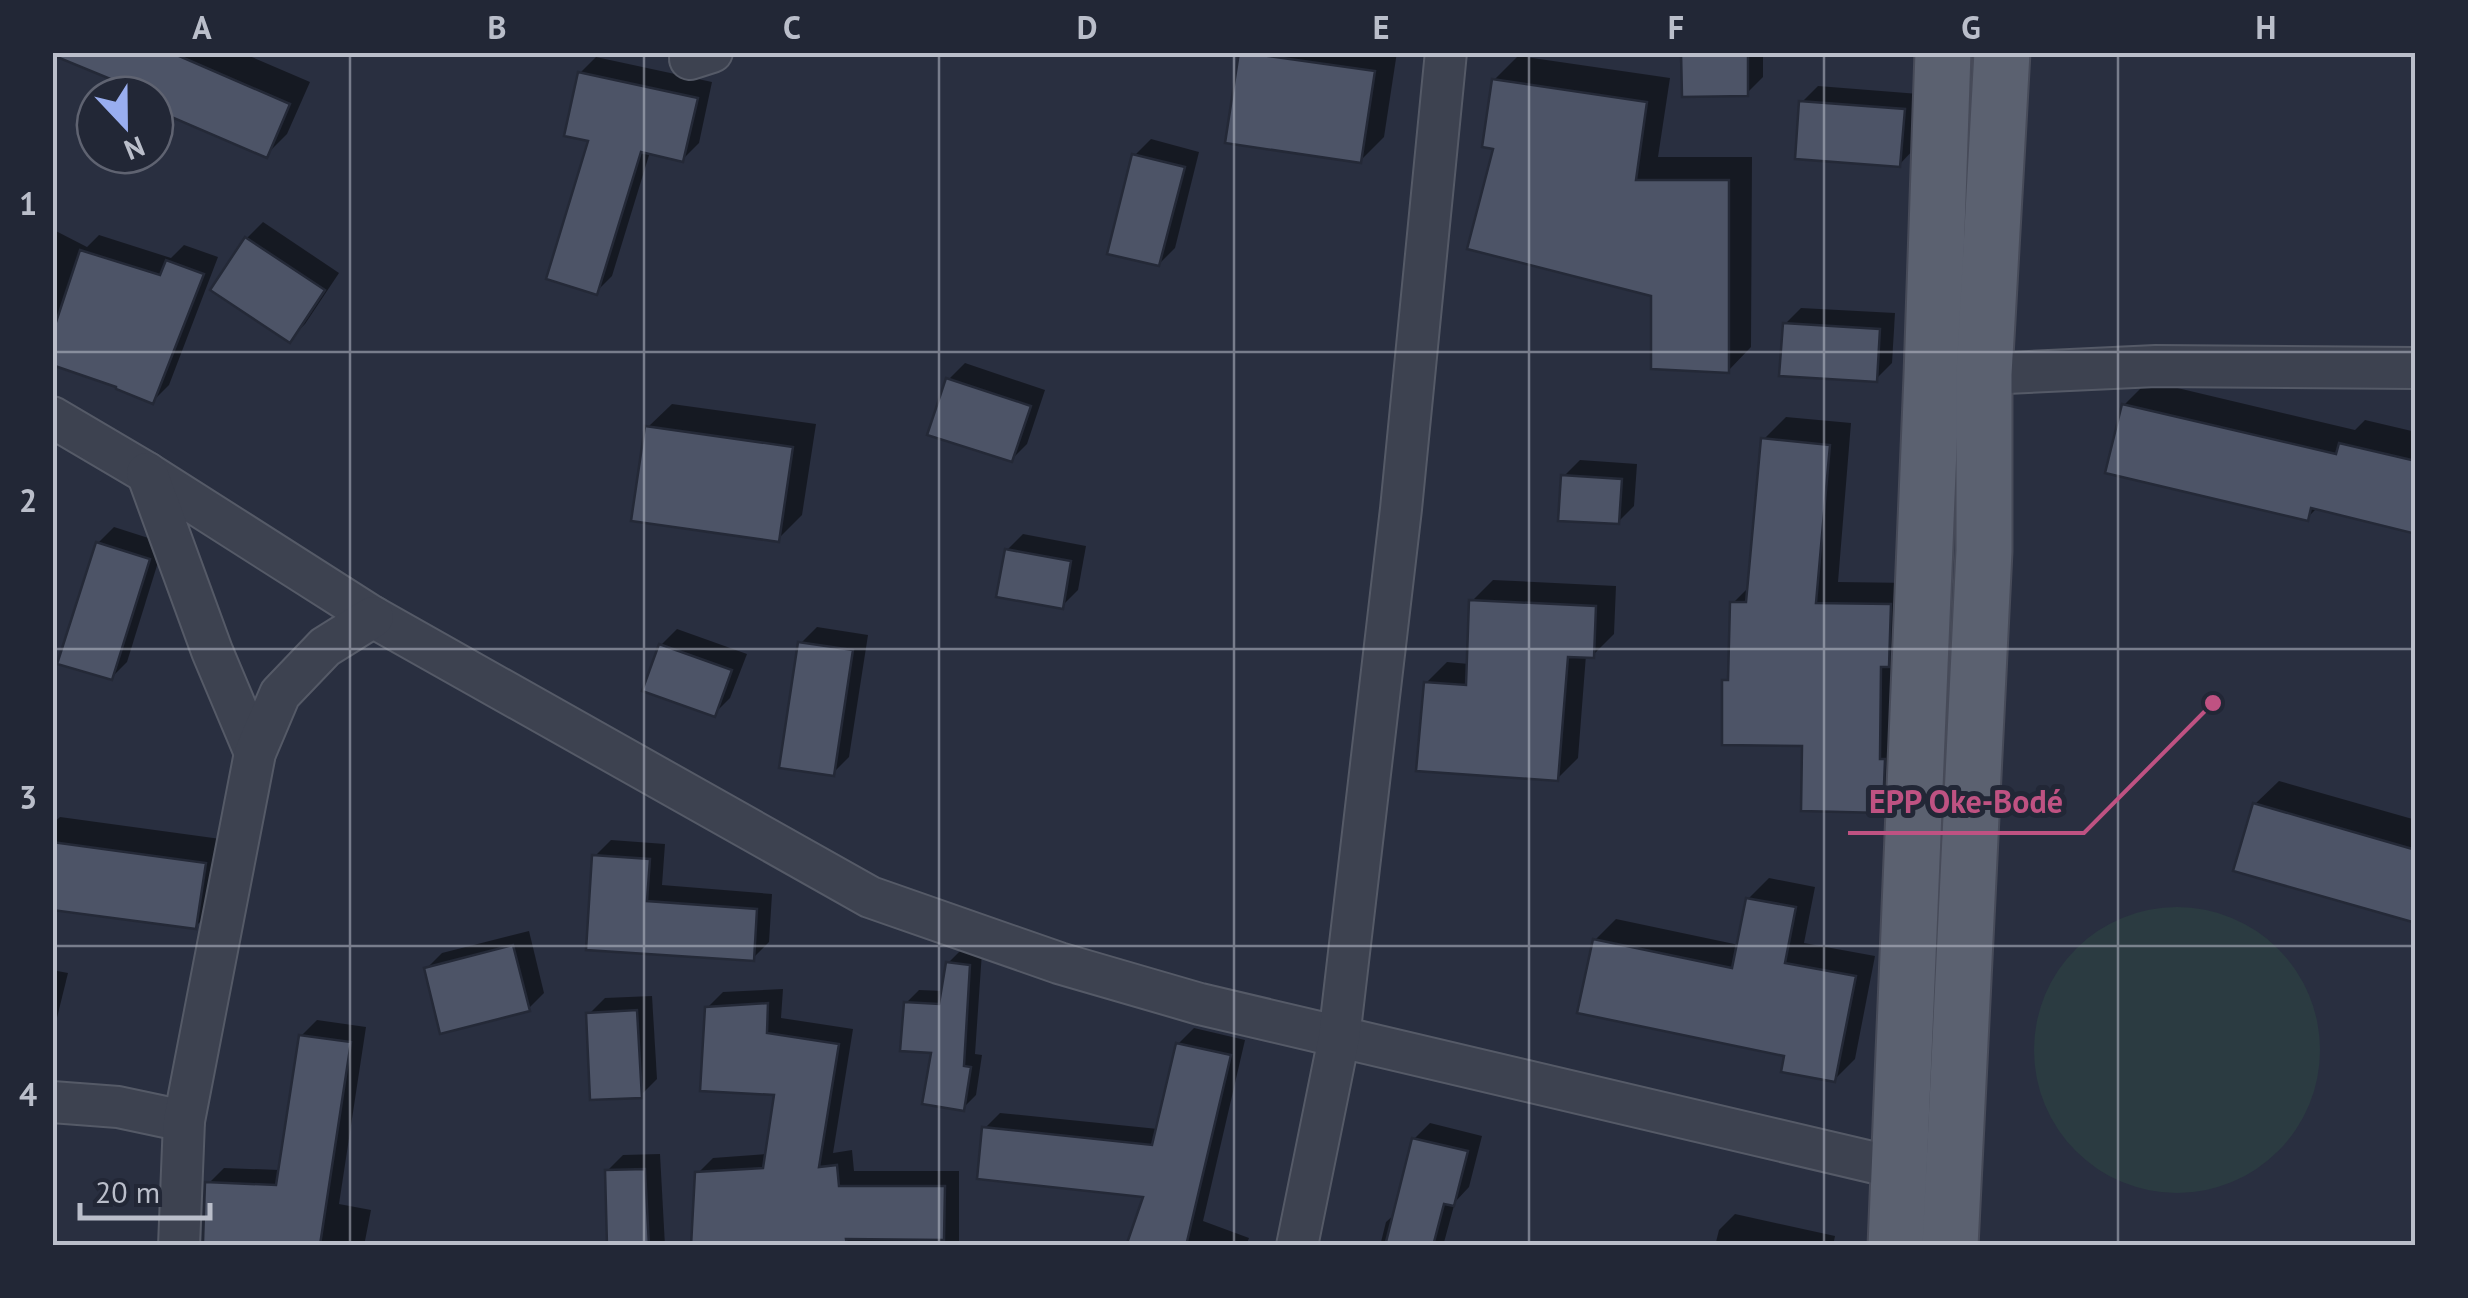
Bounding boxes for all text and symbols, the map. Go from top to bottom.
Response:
text: A [192,6,212,48]
text: B [488,6,506,48]
text: C [783,6,801,48]
text: D [1077,6,1097,48]
text: E [1373,6,1389,48]
text: F [1668,6,1684,48]
text: G [1961,6,1981,48]
text: H [2256,6,2276,48]
north arrow [75,75,175,175]
text: N [119,128,150,169]
text: 1 [19,182,37,224]
text: 2 [19,479,37,521]
callout: EPP Oke-Bodé [1848,771,2084,833]
text: 3 [19,776,37,818]
text: EPP Oke-Bodé [1869,780,2063,822]
text: 4 [19,1073,37,1115]
scale bar [80,1158,210,1220]
text: 20 m [95,1172,160,1211]

